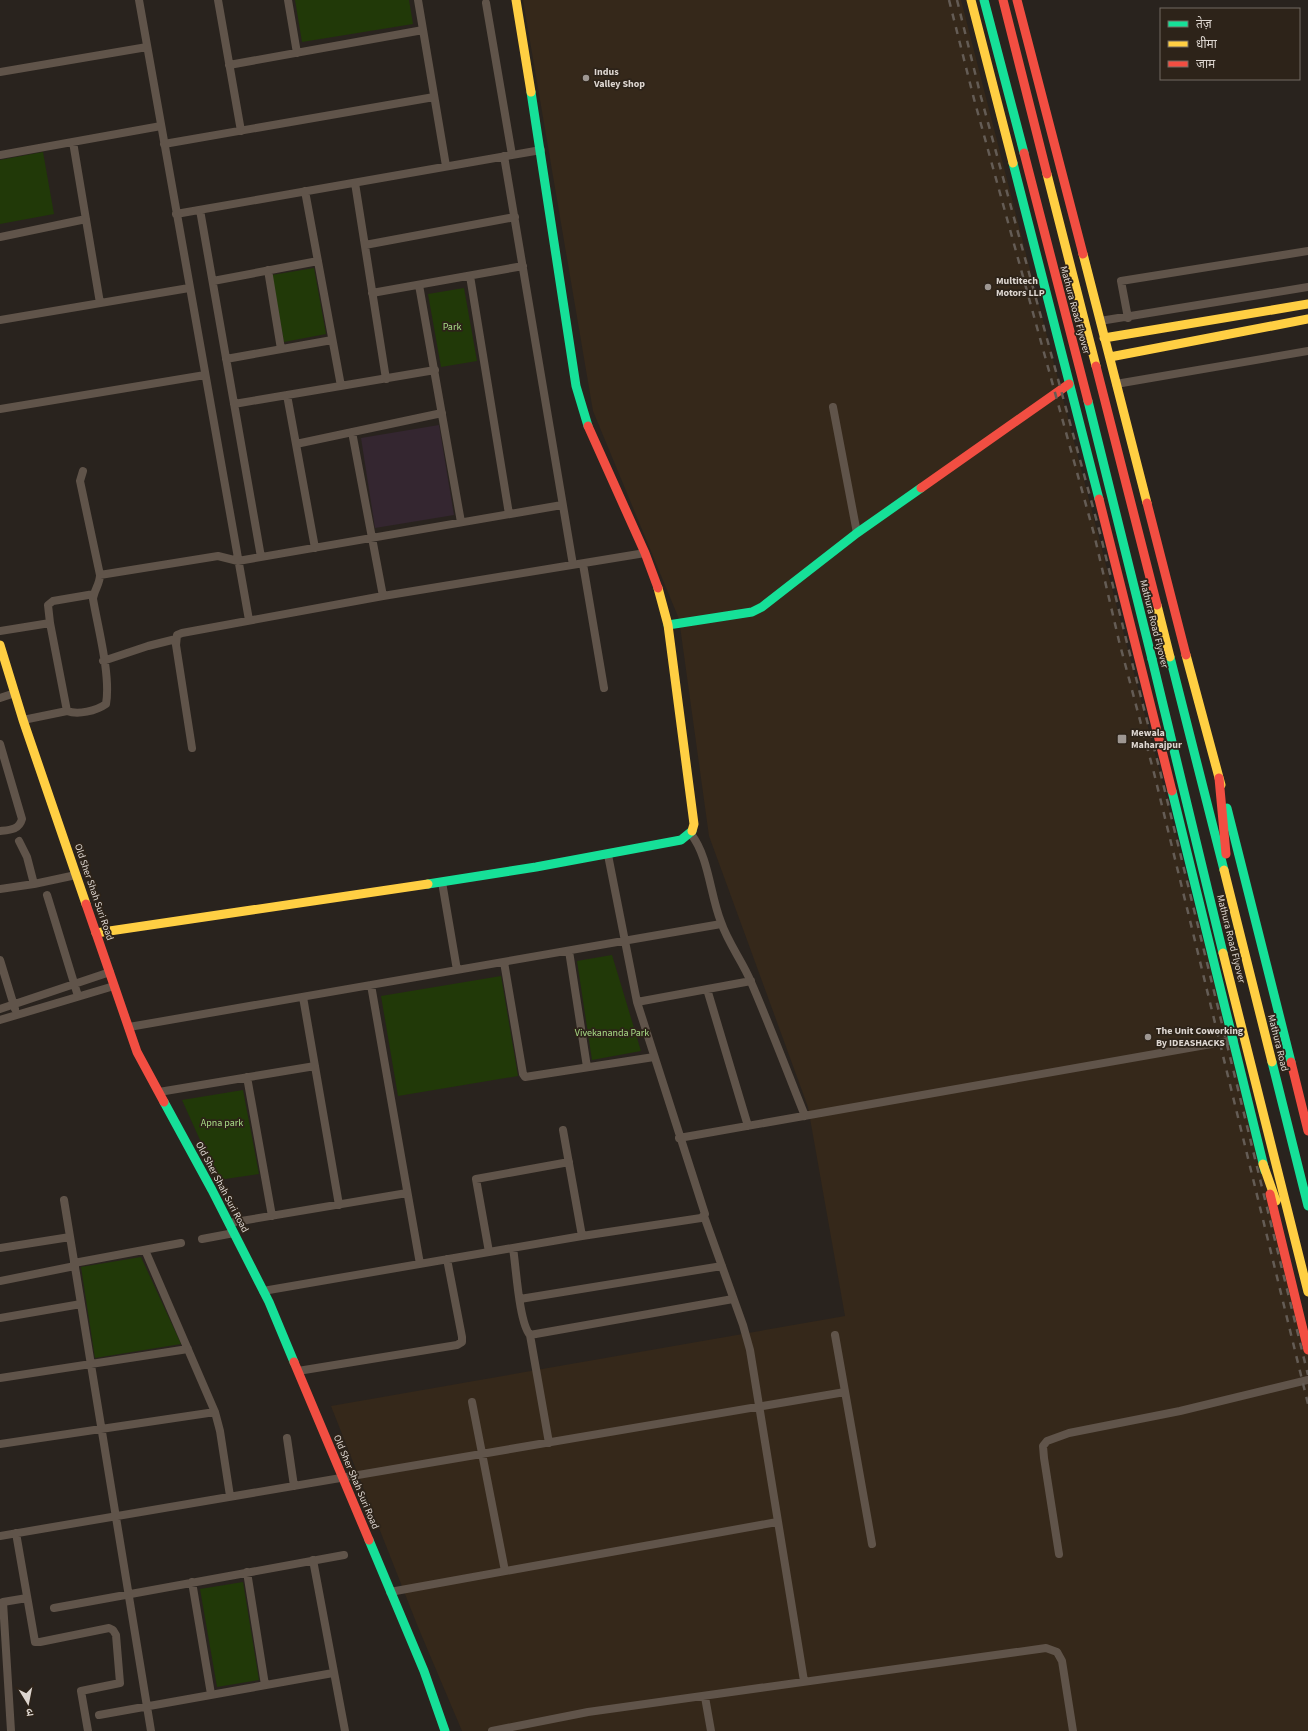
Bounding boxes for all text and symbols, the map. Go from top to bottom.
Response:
legend [1160,8,1300,80]
text: तेज़ [1196,16,1213,33]
text: धीमा [1196,36,1218,53]
text: जाम [1196,56,1216,73]
place label: Indus Valley Shop [593,65,645,91]
marker: Indus Valley Shop [581,73,591,83]
street label: Mathura Road Flyover [1056,264,1094,356]
place label: Multitech Motors LLP [996,274,1045,300]
marker: Multitech Motors LLP [983,282,993,292]
park label: Park [443,320,461,334]
street label: Mathura Road Flyover [1136,578,1172,670]
place label: Mewala Maharajpur [1131,726,1182,752]
marker: Mewala Maharajpur [1116,733,1128,745]
street label: Old Sher Shah Suri Road [71,842,117,942]
street label: Mathura Road Flyover [1213,893,1249,985]
street label: Mathura Road [1264,1013,1292,1073]
place label: The Unit Coworking By IDEASHACKS [1156,1024,1244,1050]
park label: Vivekananda Park [575,1026,649,1040]
marker: The Unit Coworking By IDEASHACKS [1143,1032,1153,1042]
park label: Apna park [201,1116,243,1130]
street label: Old Sher Shah Suri Road [192,1139,252,1235]
street label: Old Sher Shah Suri Road [330,1433,382,1531]
north arrow [8,1683,48,1723]
text: उ [25,1704,34,1720]

